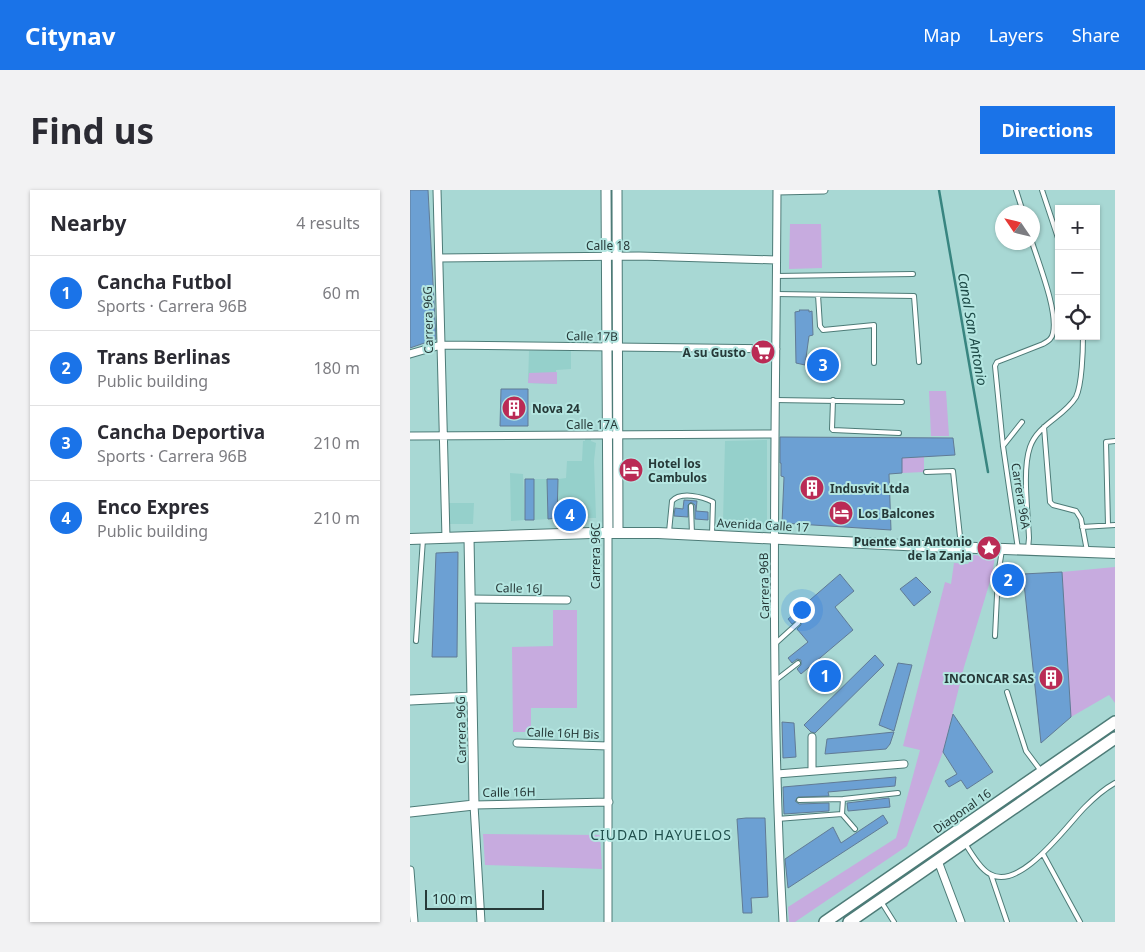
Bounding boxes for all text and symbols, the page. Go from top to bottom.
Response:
text: Citynav [25,19,115,52]
text: Map [923,23,961,47]
text: Layers [989,23,1044,47]
text: Share [1072,23,1120,47]
button: Directions [980,106,1115,154]
text: Find us [30,107,154,154]
north arrow [995,205,1040,250]
map controls [1055,205,1100,340]
button: + [1055,205,1100,250]
text: Nearby [50,209,126,237]
text: 4 results [296,212,360,234]
street label: Calle 18 [586,237,630,254]
button: − [1055,250,1100,295]
text: Cancha Futbol [97,269,232,295]
water label: Canal San Antonio [954,271,992,387]
text: 1 [61,282,71,304]
text: 60 m [323,282,360,304]
street label: Carrera 96G [419,286,437,354]
text: Sports · Carrera 96B [97,295,247,317]
button: locate [1055,295,1100,340]
street label: Calle 17B [566,327,618,345]
supermarket icon: A su Gusto [750,339,776,365]
text: Trans Berlinas [97,344,230,370]
place label: A su Gusto [682,344,746,361]
pin: 3 [807,346,839,384]
text: 2 [61,357,71,379]
text: 180 m [313,357,360,379]
text: Public building [97,370,208,392]
building icon: Nova 24 [501,395,527,421]
place label: Nova 24 [532,400,580,417]
street label: Calle 17A [566,416,618,433]
text: Cancha Deportiva [97,419,265,445]
text: 3 [61,432,71,454]
text: 210 m [313,432,360,454]
text: Sports · Carrera 96B [97,445,247,467]
place label: Hotel los Cambulos [648,455,707,486]
hotel icon: Hotel los Cambulos [618,457,644,483]
street label: Carrera 96A [1007,462,1035,531]
building icon: Indusvit Ltda [799,475,825,501]
place label: Indusvit Ltda [830,480,909,497]
text: Enco Expres [97,494,209,520]
pin: 4 [554,496,586,534]
hotel icon: Los Balcones [828,500,854,526]
place label: Los Balcones [858,505,935,522]
text: 4 [61,507,71,529]
text: 210 m [313,507,360,529]
street label: Avenida Calle 17 [716,514,810,536]
text: Public building [97,520,208,542]
street label: Carrera 96C [587,522,604,589]
place label: Puente San Antonio de la Zanja [854,533,972,564]
place icon: Puente San Antonio de la Zanja [976,535,1002,561]
street label: Carrera 96B [755,552,773,620]
pin: 2 [992,561,1024,599]
street label: Calle 16J [495,579,543,597]
your location [789,597,815,623]
pin: 1 [809,657,841,695]
building icon: INCONCAR SAS [1038,665,1064,691]
place label: INCONCAR SAS [944,670,1034,687]
street label: Carrera 96G [452,696,470,764]
street label: Calle 16H Bis [526,723,600,743]
street label: Calle 16H [482,783,536,801]
street label: Diagonal 16 [930,785,995,837]
district label: CIUDAD HAYUELOS [590,825,732,844]
scale bar [425,887,544,910]
text: 100 m [432,889,473,908]

